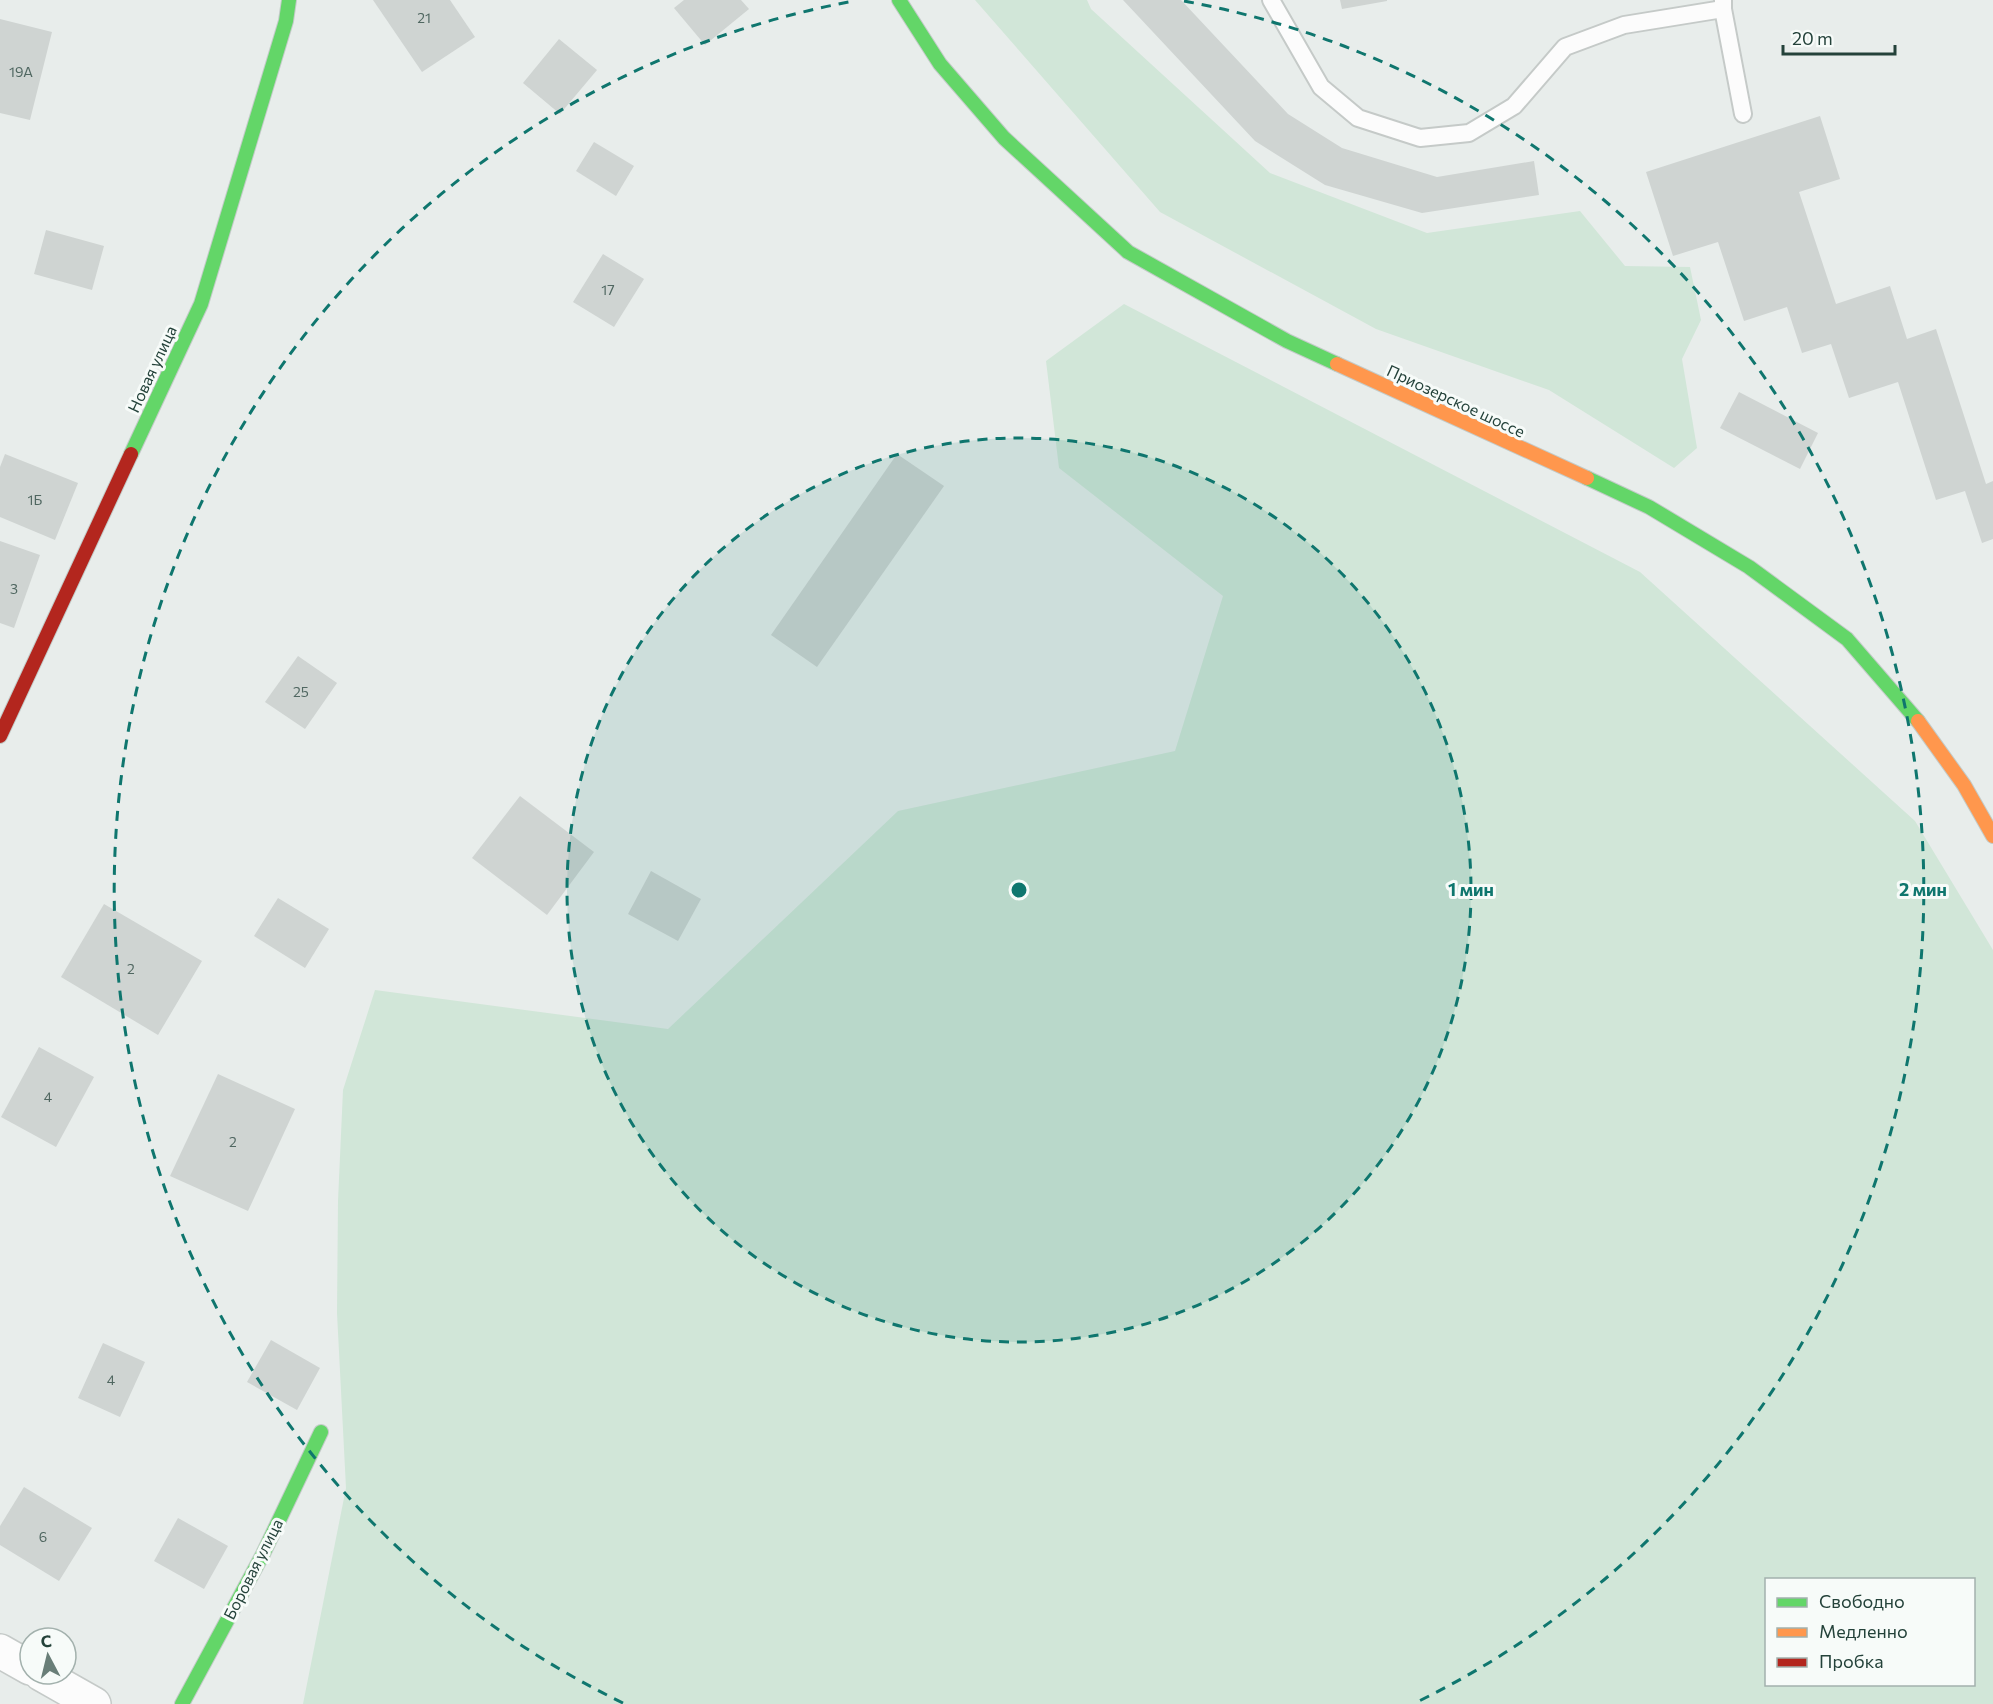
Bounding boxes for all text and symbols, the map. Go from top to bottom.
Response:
house number: 21 [417,9,431,26]
scale bar [1783,18,1896,56]
text: 20 m [1792,27,1833,49]
house number: 19А [9,63,33,80]
house number: 17 [601,281,615,298]
street label: Новая улица [123,322,180,415]
street label: Приозерское шоссе [1384,360,1528,441]
house number: 1Б [28,491,43,508]
house number: 3 [10,580,18,597]
house number: 25 [293,683,309,700]
text: 1 мин [1448,878,1494,900]
text: 2 мин [1899,878,1947,900]
centre of rings [1009,880,1029,900]
house number: 2 [127,960,135,977]
house number: 4 [44,1088,53,1105]
house number: 2 [229,1133,237,1150]
house number: 4 [107,1371,116,1388]
street label: Боровая улица [219,1515,286,1622]
house number: 6 [39,1528,47,1545]
legend [1765,1578,1975,1686]
text: Свободно [1819,1590,1905,1612]
text: Медленно [1819,1620,1908,1642]
north arrow [18,1626,78,1686]
text: С [40,1631,53,1651]
text: Пробка [1819,1650,1884,1672]

